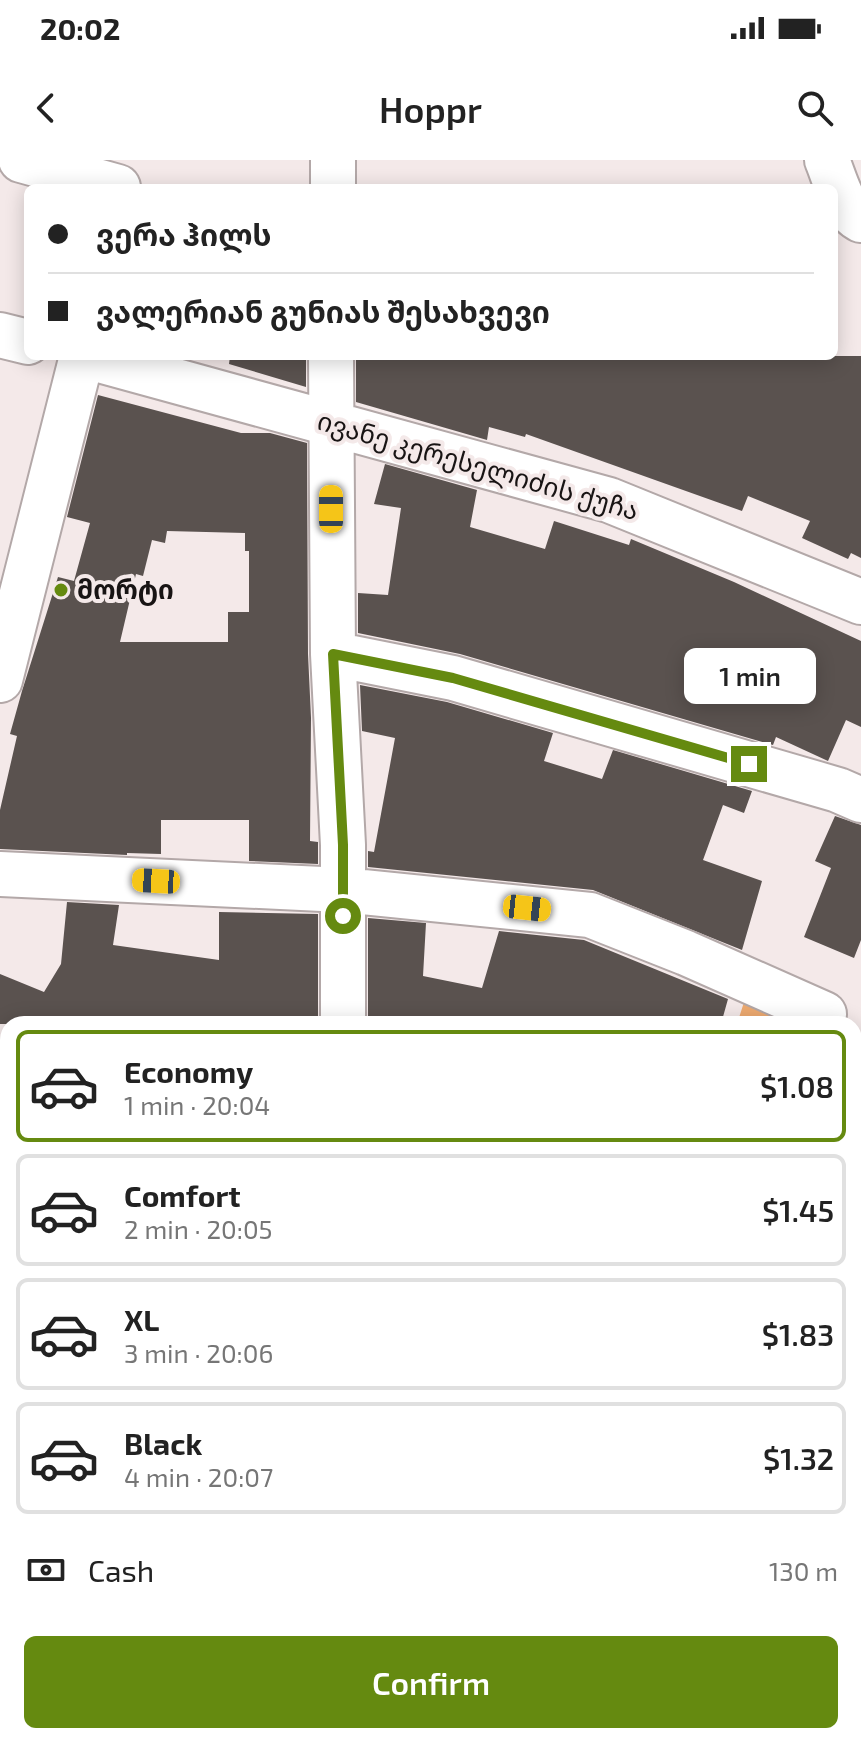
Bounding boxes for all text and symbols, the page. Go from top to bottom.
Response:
text: 20:02 [40,10,120,46]
icon: back [24,86,68,130]
icon: search [793,86,837,130]
text: Hoppr [379,87,482,130]
text: ვერა ჰილს [96,216,271,252]
text: ვალერიან გუნიას შესახვევი [96,293,550,329]
street label: ივანე კერესელიძის ქუჩა [314,404,642,527]
car [319,485,343,533]
place label: მორტი [77,573,174,606]
marker: მორტი [52,581,70,599]
callout: 1 min [683,648,815,704]
text: 1 min [719,660,781,691]
route end [731,746,767,782]
car [131,868,181,894]
car [502,894,552,922]
route start [325,898,361,934]
icon: car [28,1050,100,1122]
text: Economy [124,1053,253,1089]
text: $1.08 [760,1068,834,1104]
text: 1 min · 20:04 [124,1089,270,1120]
icon: car [28,1174,100,1246]
text: Comfort [124,1177,241,1213]
text: $1.45 [762,1192,834,1228]
text: 2 min · 20:05 [124,1213,273,1244]
icon: car [28,1298,100,1370]
text: XL [124,1301,159,1337]
text: $1.83 [762,1316,834,1352]
text: 3 min · 20:06 [124,1337,273,1368]
icon: car [28,1422,100,1494]
text: Black [124,1425,202,1461]
text: $1.32 [763,1440,834,1476]
text: 4 min · 20:07 [124,1461,273,1492]
icon: cash [24,1548,68,1592]
text: Cash [88,1552,154,1588]
text: 130 m [769,1555,838,1586]
button: Confirm [24,1636,838,1728]

